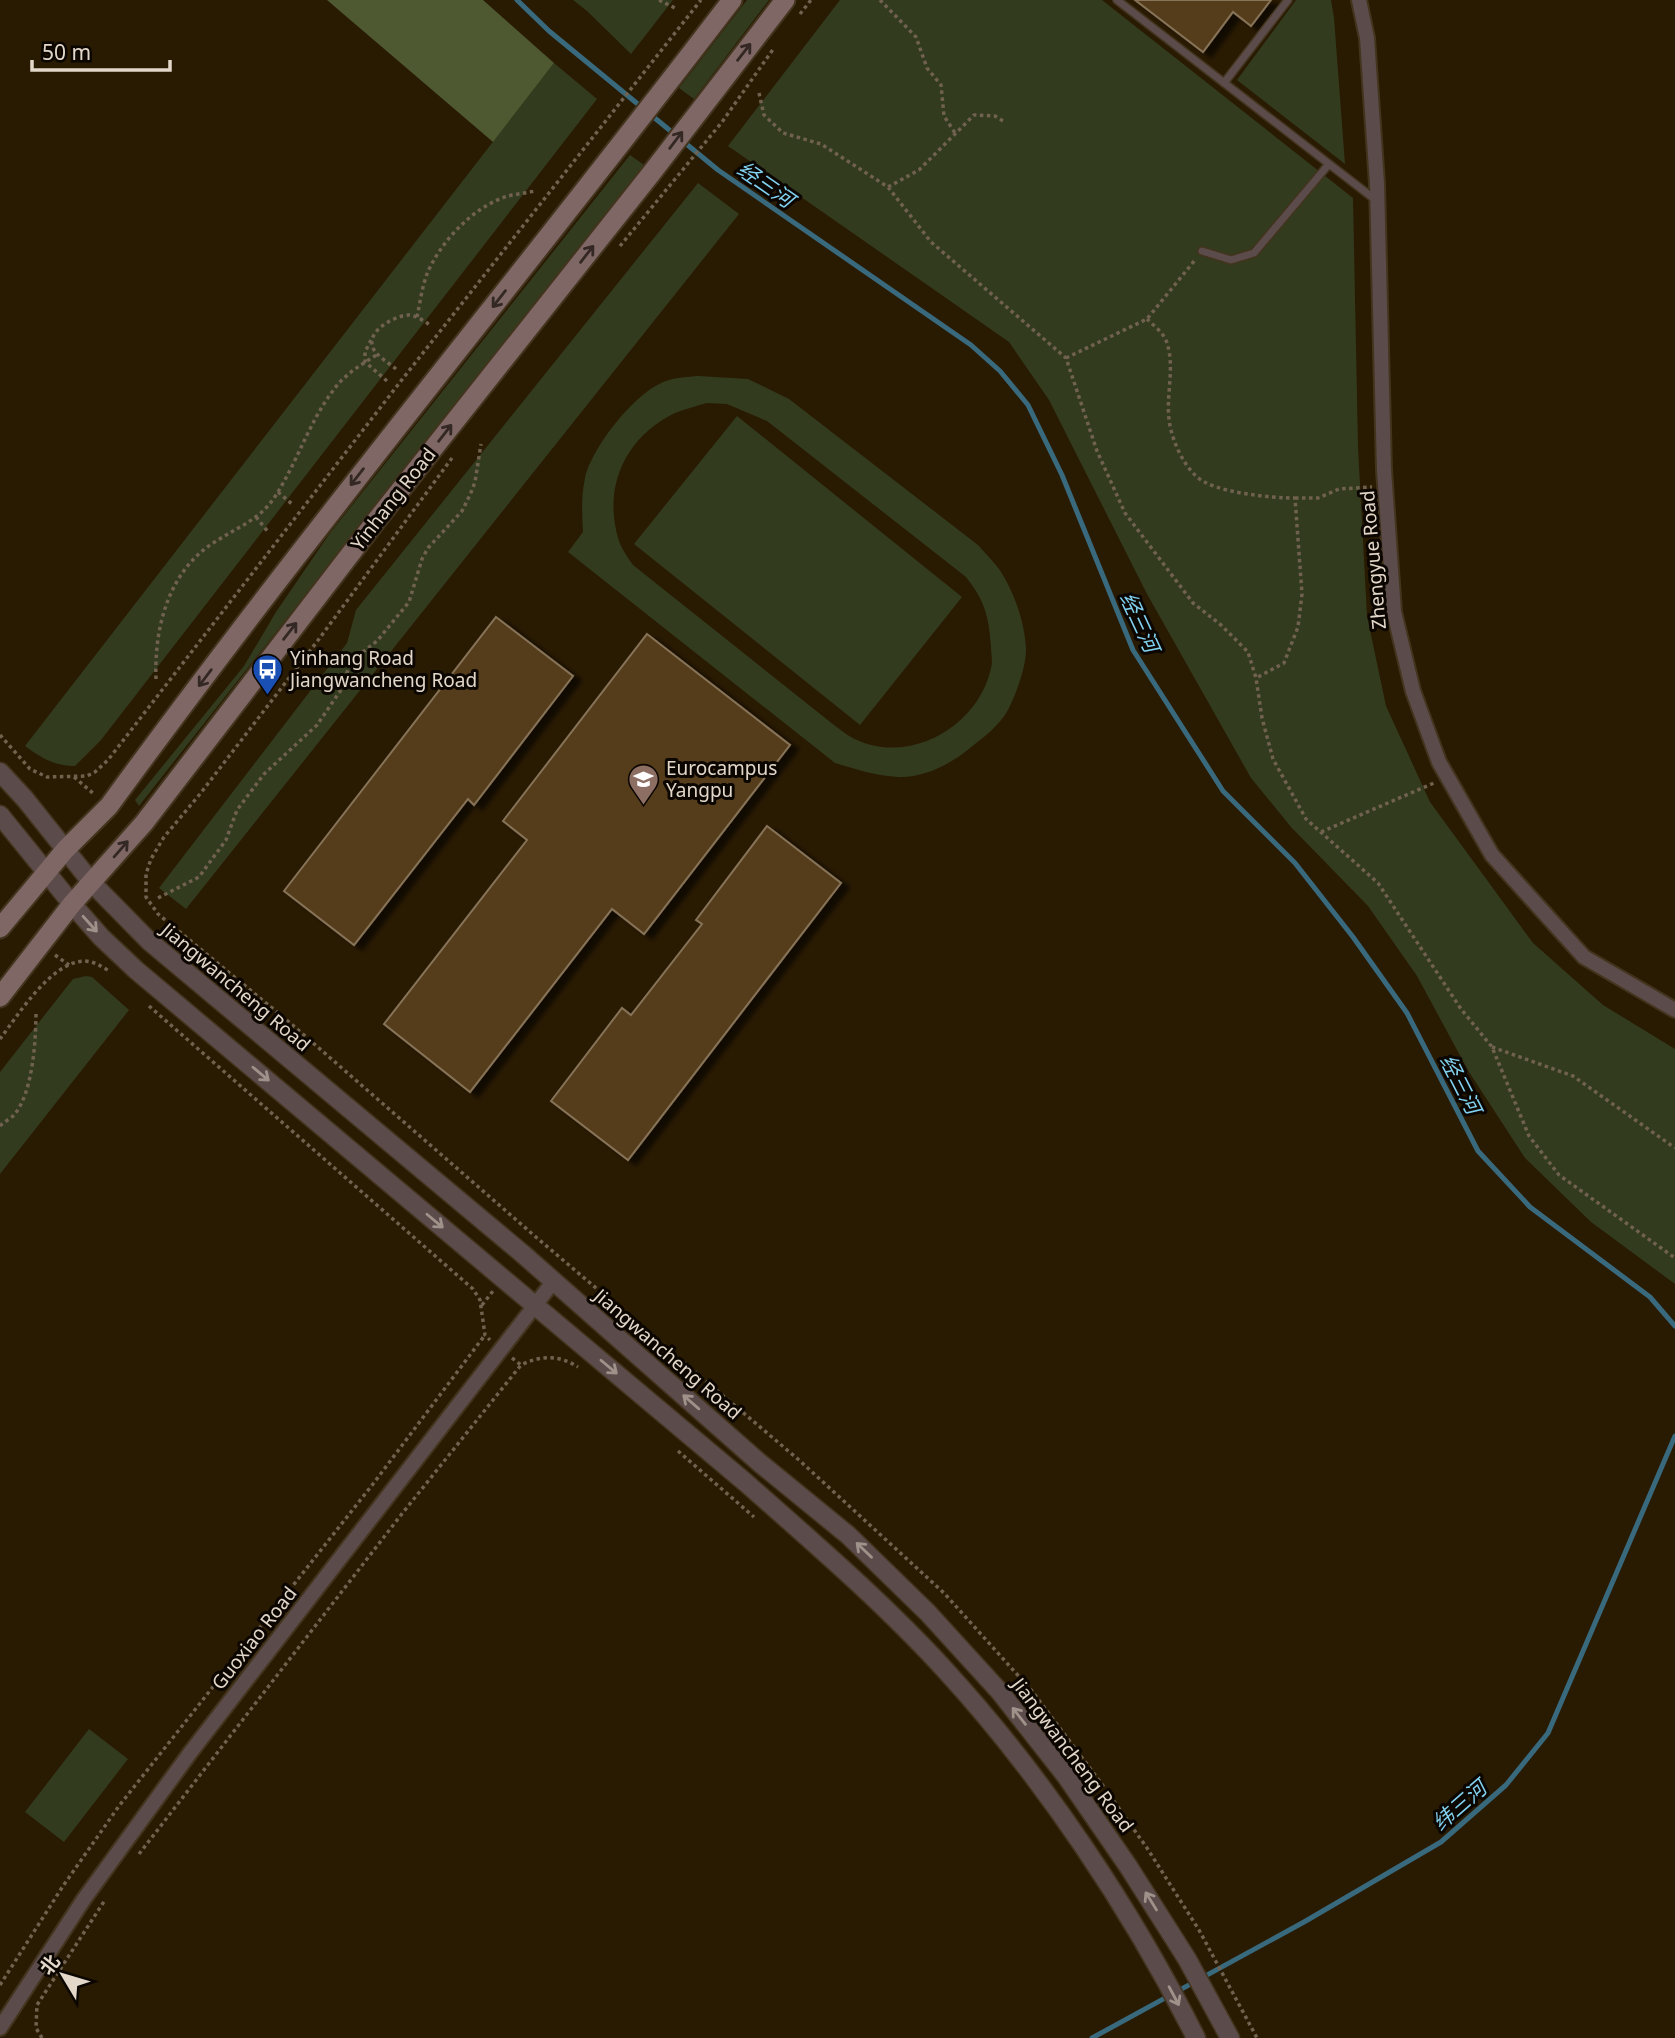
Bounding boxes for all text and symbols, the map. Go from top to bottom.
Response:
scale bar [32,28,170,72]
text: 50 m [42,38,91,66]
one-way arrow [736,44,751,62]
one-way arrow [669,131,684,150]
water label: 经三河 [732,154,803,216]
one-way arrow [579,246,595,264]
one-way arrow [491,289,506,307]
one-way arrow [438,424,453,442]
street label: Yinhang Road [345,442,441,556]
one-way arrow [350,467,365,486]
street label: Zhengyue Road [1354,489,1392,631]
water label: 经三河 [1114,588,1168,660]
one-way arrow [283,622,298,641]
place label: Yinhang Road Jiangwancheng Road [288,645,477,693]
bus stop icon: Yinhang Road Jiangwancheng Road [250,652,284,696]
one-way arrow [198,668,213,687]
place label: Eurocampus Yangpu [666,755,777,803]
school or university icon: Eurocampus Yangpu [626,762,660,806]
one-way arrow [113,841,129,859]
one-way arrow [81,915,97,933]
street label: Jiangwancheng Road [154,916,316,1057]
water label: 经三河 [1434,1050,1490,1122]
one-way arrow [251,1066,269,1082]
one-way arrow [425,1213,443,1228]
street label: Jiangwancheng Road [587,1281,747,1425]
one-way arrow [599,1359,617,1375]
one-way arrow [682,1394,700,1410]
one-way arrow [855,1541,872,1558]
street label: Guoxiao Road [205,1581,303,1695]
street label: Jiangwancheng Road [1005,1671,1140,1838]
one-way arrow [1011,1707,1027,1725]
water label: 纬三河 [1426,1771,1495,1836]
one-way arrow [1143,1892,1158,1911]
north arrow [28,1940,98,2010]
text: 北 [34,1949,66,1980]
one-way arrow [1168,1985,1181,2006]

